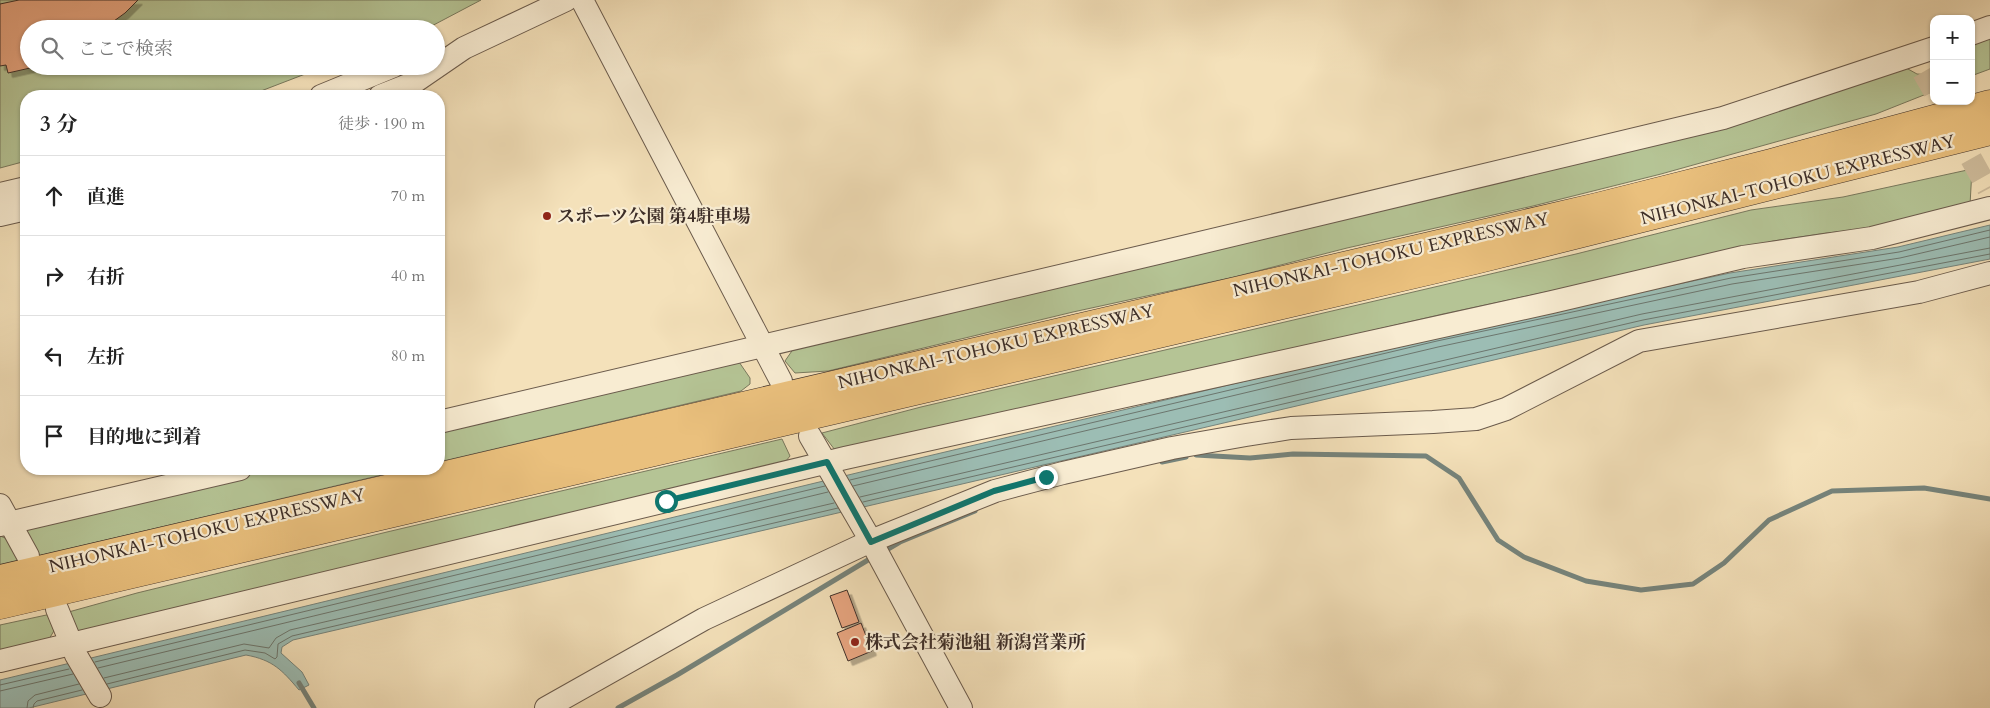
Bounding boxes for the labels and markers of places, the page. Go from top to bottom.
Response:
place label: スポーツ公園 第4駐車場 [557,204,750,229]
marker: スポーツ公園 第4駐車場 [541,210,553,222]
place label: 株式会社菊池組 新潟営業所 [865,630,1086,655]
marker: 株式会社菊池組 新潟営業所 [849,636,861,648]

